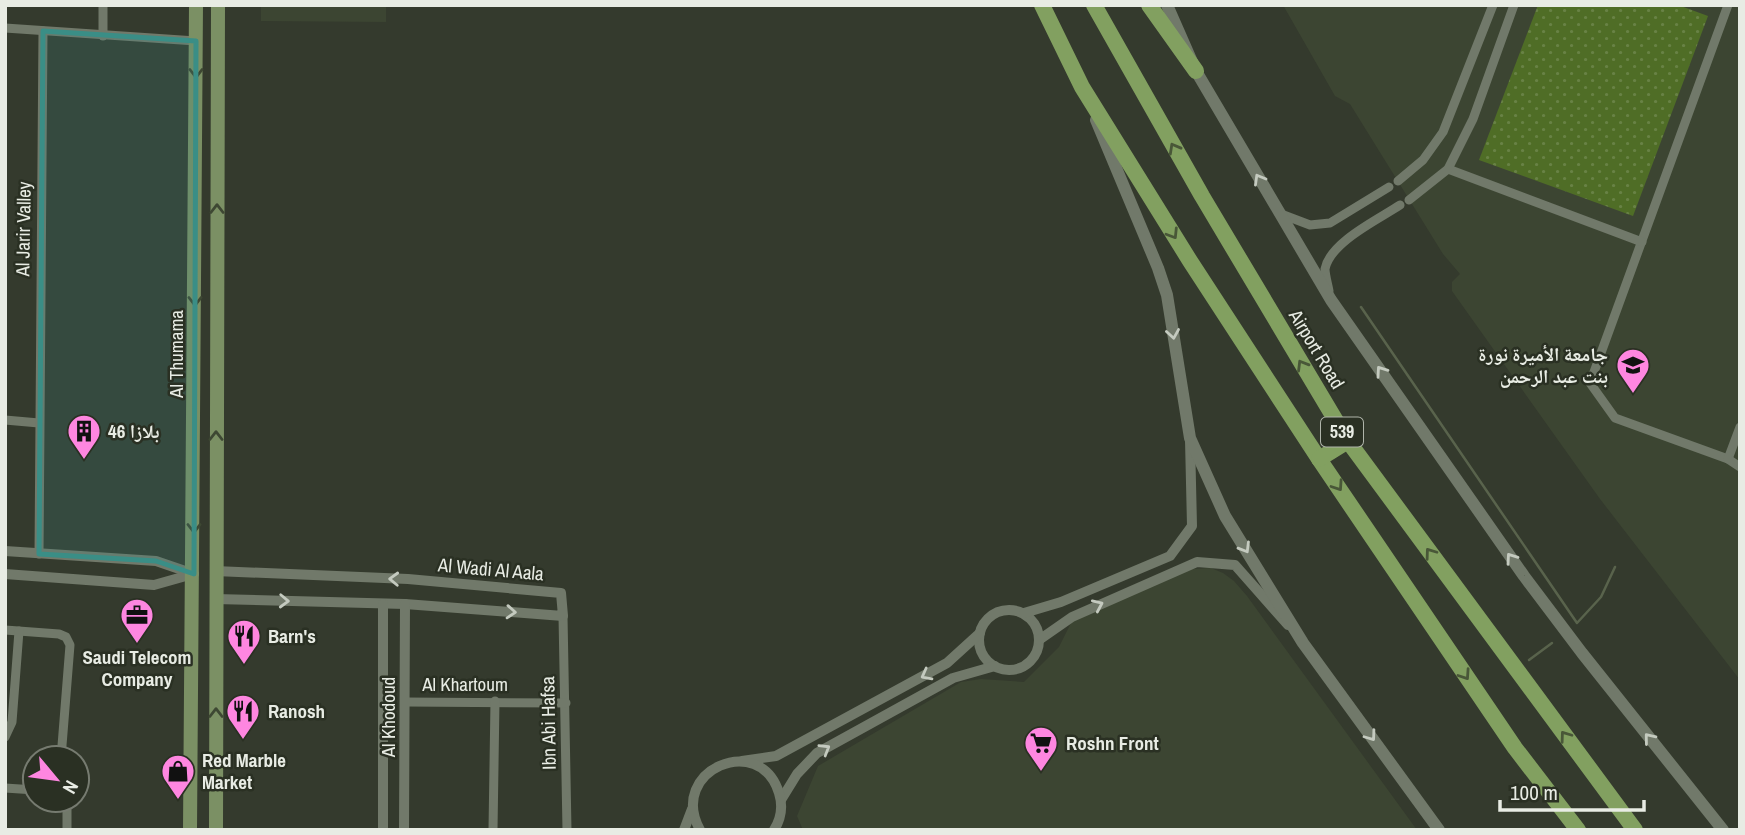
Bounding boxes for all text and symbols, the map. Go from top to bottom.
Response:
one-way arrow [188,69,204,79]
one-way arrow [1169,142,1182,155]
one-way arrow [1255,174,1268,187]
street label: Al Jarir Valley [9,181,37,278]
one-way arrow [209,203,225,213]
one-way arrow [1165,227,1178,240]
one-way arrow [187,296,203,307]
street label: Airport Road [1283,304,1351,394]
street label: Al Thumama [163,310,189,399]
one-way arrow [1165,328,1180,340]
place label: جامعة الأميرة نورة بنت عبد الرحمن [1478,341,1608,389]
school or university icon: جامعة الأميرة نورة بنت عبد الرحمن [1614,346,1652,395]
one-way arrow [1297,360,1310,372]
one-way arrow [1377,366,1389,379]
building icon: بلازا 46 [65,412,103,461]
place label: بلازا 46 [108,418,159,444]
road number: 539 [1321,418,1363,446]
one-way arrow [208,430,224,441]
one-way arrow [1329,479,1342,492]
one-way arrow [186,524,202,534]
one-way arrow [1236,540,1249,553]
one-way arrow [1425,548,1438,561]
street label: Al Wadi Al Aala [436,551,545,587]
one-way arrow [1507,553,1519,566]
one-way arrow [388,571,399,586]
one-way arrow [278,594,289,609]
office icon: Saudi Telecom Company [118,596,156,645]
one-way arrow [1091,599,1103,613]
one-way arrow [506,604,517,619]
restaurant icon: Barn's [225,617,263,666]
place label: Barn's [268,623,316,649]
place label: Saudi Telecom Company [83,644,191,692]
one-way arrow [921,666,934,680]
one-way arrow [1457,667,1470,680]
street label: Al Khartoum [421,671,508,697]
street label: Ibn Abi Hafsa [534,676,562,770]
street label: Al Khodoud [375,677,401,758]
restaurant icon: Ranosh [224,692,262,741]
place label: Ranosh [268,698,325,724]
one-way arrow [208,707,224,717]
supermarket icon: Roshn Front [1022,724,1060,773]
one-way arrow [1363,729,1375,741]
place label: Roshn Front [1066,730,1159,756]
one-way arrow [1561,731,1573,744]
one-way arrow [1645,734,1658,746]
north arrow [21,744,91,814]
one-way arrow [818,744,831,757]
place label: Red Marble Market [202,747,286,795]
shop icon: Red Marble Market [159,752,197,801]
scale bar [1500,768,1644,812]
text: N [57,776,85,798]
text: 100 m [1510,778,1558,807]

